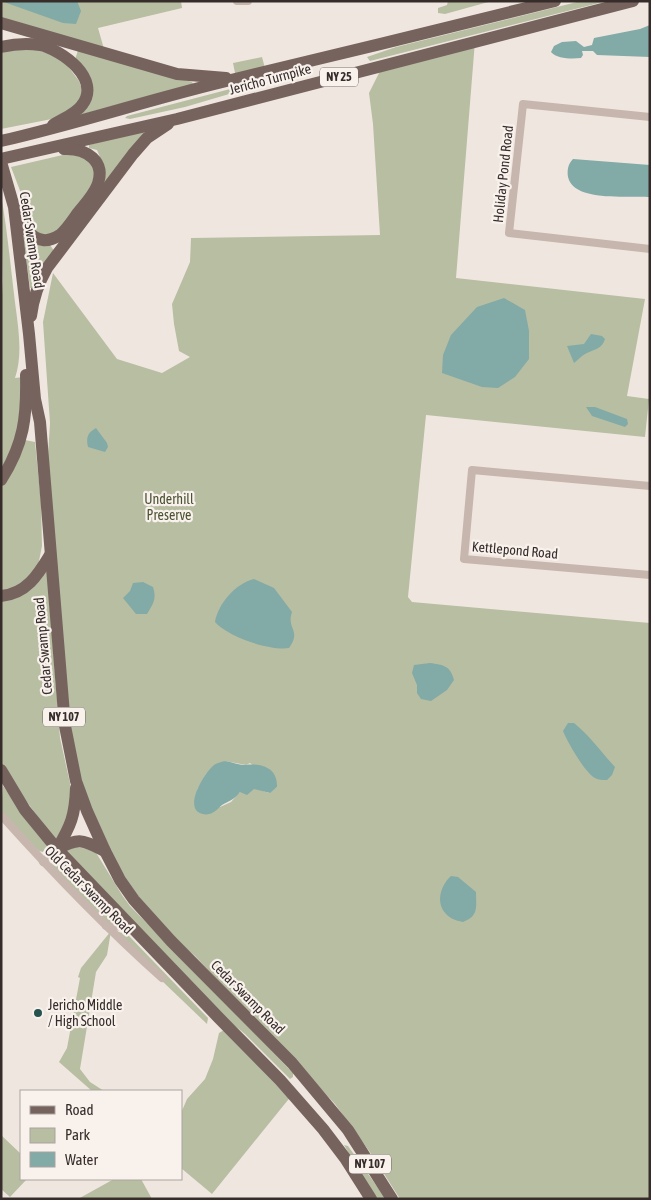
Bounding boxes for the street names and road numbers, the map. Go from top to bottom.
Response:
street label: Jericho Turnpike [227,60,313,98]
road number: NY 25 [320,68,358,86]
street label: Holiday Pond Road [490,125,516,223]
street label: Cedar Swamp Road [16,191,48,289]
street label: Kettlepond Road [471,538,559,562]
street label: Cedar Swamp Road [31,597,55,695]
road number: NY 107 [43,708,85,726]
street label: Old Cedar Swamp Road [42,843,136,937]
street label: Cedar Swamp Road [208,957,288,1037]
road number: NY 107 [349,1154,391,1174]

